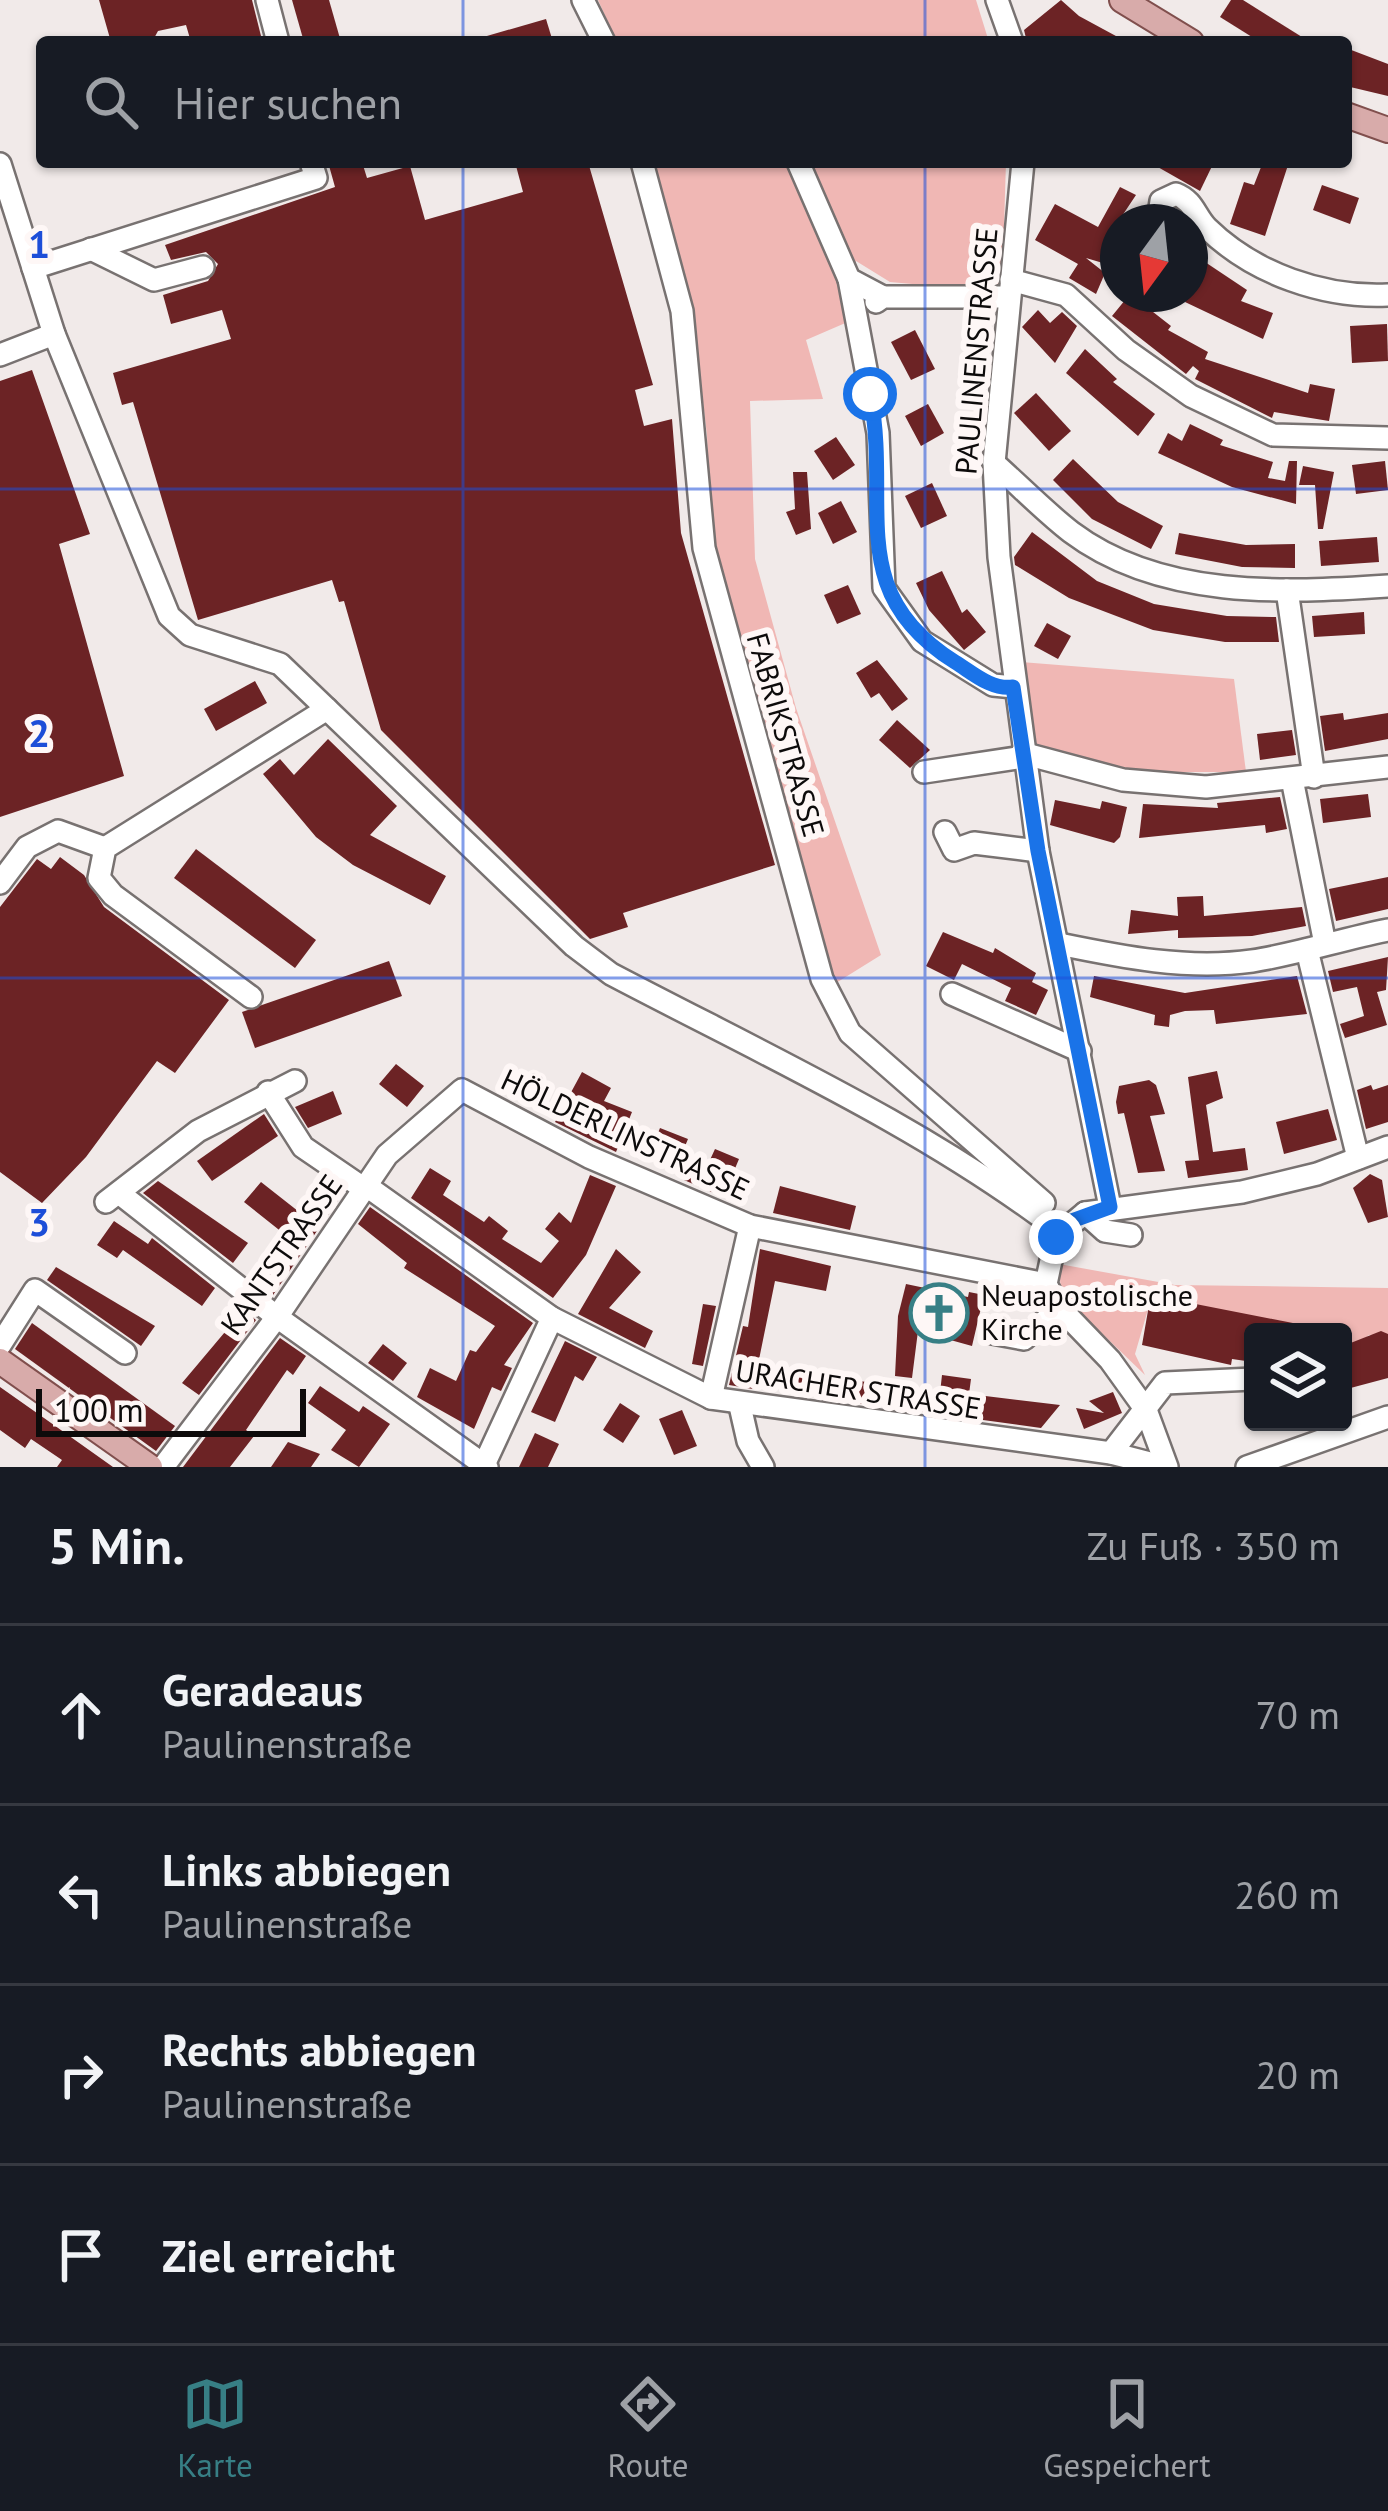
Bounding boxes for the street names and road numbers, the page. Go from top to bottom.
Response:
street label: PAULINENSTRASSE [945,226,1006,476]
street label: FABRIKSTRASSE [739,628,834,841]
street label: HÖLDERLINSTRASSE [495,1059,756,1208]
street label: KANTSTRASSE [211,1166,350,1342]
street label: URACHER STRASSE [733,1350,984,1427]

